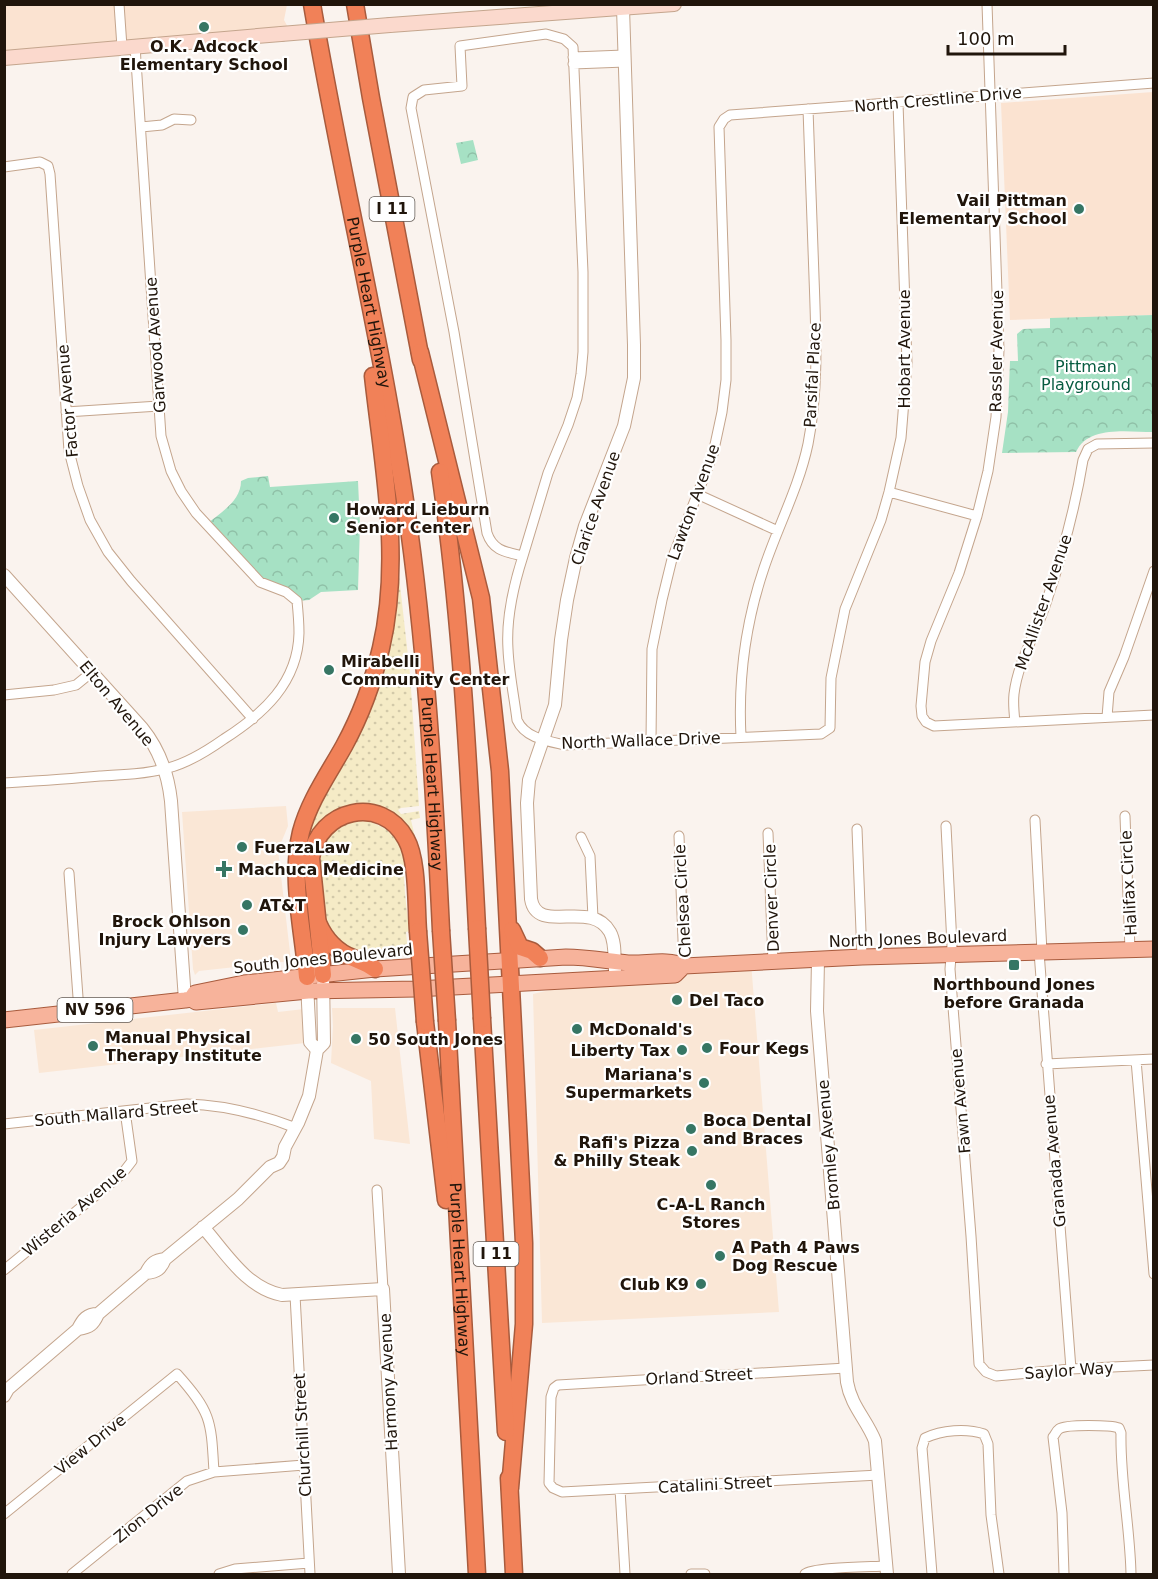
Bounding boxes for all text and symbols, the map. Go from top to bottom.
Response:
scale bar [948,18,1065,56]
marker: O.K. Adcock Elementary School [197,20,211,34]
text: 100 m [957,28,1015,49]
place label: O.K. Adcock Elementary School [120,37,288,74]
street label: North Crestline Drive [853,83,1023,116]
place label: Vail Pittman Elementary School [899,191,1067,228]
road number: I 11 [370,197,414,221]
marker: Vail Pittman Elementary School [1072,202,1086,216]
street label: Purple Heart Highway [343,215,395,390]
street label: Garwood Avenue [141,276,170,414]
street label: Hobart Avenue [895,289,914,409]
street label: Rassler Avenue [986,290,1007,412]
street label: Parsifal Place [800,322,825,428]
street label: Factor Avenue [53,344,82,458]
park label: Pittman Playground [1041,357,1131,394]
street label: Lawton Avenue [664,441,723,563]
street label: Clarice Avenue [567,449,624,568]
place label: Howard Lieburn Senior Center [346,500,490,537]
marker: Howard Lieburn Senior Center [327,511,341,525]
street label: McAllister Avenue [1011,532,1076,673]
place label: Mirabelli Community Center [341,652,509,689]
street label: Elton Avenue [75,657,158,750]
marker: Mirabelli Community Center [322,663,336,677]
street label: Purple Heart Highway [417,696,447,871]
street label: North Wallace Drive [561,728,721,753]
street label: Halifax Circle [1116,830,1141,936]
place label: FuerzaLaw [254,838,350,857]
marker: FuerzaLaw [235,840,249,854]
street label: Chelsea Circle [670,844,695,958]
street label: Denver Circle [760,844,783,952]
marker: Machuca Medicine [215,860,233,878]
place label: Machuca Medicine [238,860,404,879]
place label: AT&T [259,896,306,915]
marker: AT&T [240,898,254,912]
place label: Brock Ohlson Injury Lawyers [98,912,231,949]
marker: Brock Ohlson Injury Lawyers [236,923,250,937]
street label: North Jones Boulevard [828,926,1008,951]
street label: South Jones Boulevard [232,940,414,977]
marker: Northbound Jones before Granada [1007,958,1021,972]
place label: Northbound Jones before Granada [933,975,1095,1012]
place label: Del Taco [689,991,764,1010]
marker: Del Taco [670,993,684,1007]
road number: NV 596 [58,998,132,1022]
place label: McDonald's [589,1020,692,1039]
marker: McDonald's [570,1022,584,1036]
place label: Manual Physical Therapy Institute [105,1028,262,1065]
place label: 50 South Jones [368,1030,503,1049]
marker: 50 South Jones [349,1032,363,1046]
marker: Manual Physical Therapy Institute [86,1039,100,1053]
place label: Four Kegs [719,1039,809,1058]
place label: Liberty Tax [571,1041,671,1060]
marker: Four Kegs [700,1041,714,1055]
marker: Liberty Tax [675,1043,689,1057]
street label: Fawn Avenue [946,1048,975,1154]
place label: Mariana's Supermarkets [565,1065,692,1102]
marker: Mariana's Supermarkets [697,1076,711,1090]
street label: Bromley Avenue [813,1079,844,1211]
street label: Granada Avenue [1039,1094,1070,1228]
street label: South Mallard Street [34,1097,199,1130]
place label: Boca Dental and Braces [703,1111,812,1148]
marker: Boca Dental and Braces [684,1122,698,1136]
place label: Rafi's Pizza & Philly Steak [553,1133,680,1170]
marker: Rafi's Pizza & Philly Steak [685,1144,699,1158]
street label: Wisteria Avenue [19,1162,130,1260]
marker: C-A-L Ranch Stores [704,1178,718,1192]
street label: Purple Heart Highway [446,1182,474,1357]
place label: C-A-L Ranch Stores [657,1195,765,1232]
place label: A Path 4 Paws Dog Rescue [732,1238,860,1275]
road number: I 11 [474,1242,518,1266]
marker: A Path 4 Paws Dog Rescue [713,1249,727,1263]
place label: Club K9 [620,1275,689,1294]
marker: Club K9 [694,1277,708,1291]
street label: Harmony Avenue [375,1313,402,1451]
street label: Saylor Way [1024,1358,1114,1383]
street label: Orland Street [645,1364,753,1389]
street label: Churchill Street [290,1373,315,1497]
street label: View Drive [51,1410,130,1479]
street label: Catalini Street [657,1472,773,1497]
street label: Zion Drive [110,1480,187,1547]

